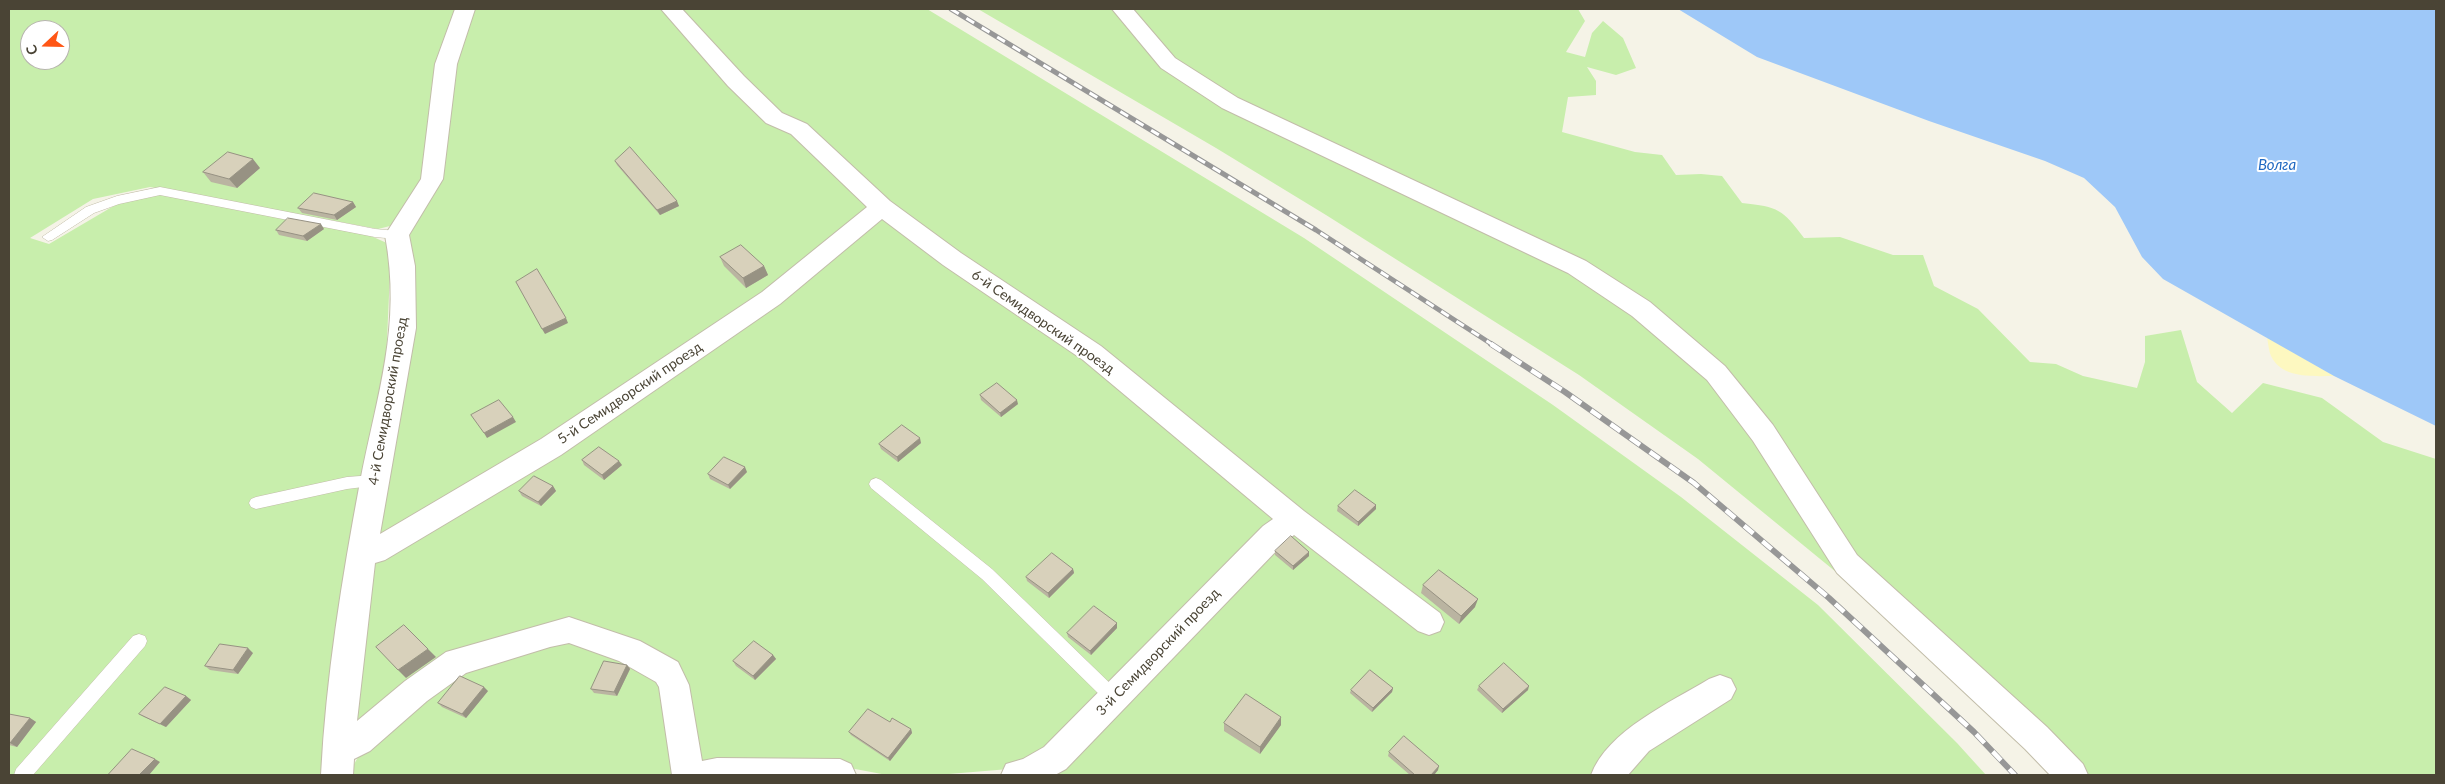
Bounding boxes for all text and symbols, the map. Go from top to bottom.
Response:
north arrow [20,20,70,70]
text: С [22,43,41,58]
water label: Волга [2258,156,2296,174]
street label: 6-й Семидворский проезд [968,266,1118,378]
street label: 4-й Семидворский проезд [365,316,411,486]
street label: 5-й Семидворский проезд [555,338,705,448]
street label: 3-й Семидворский проезд [1093,585,1223,719]

